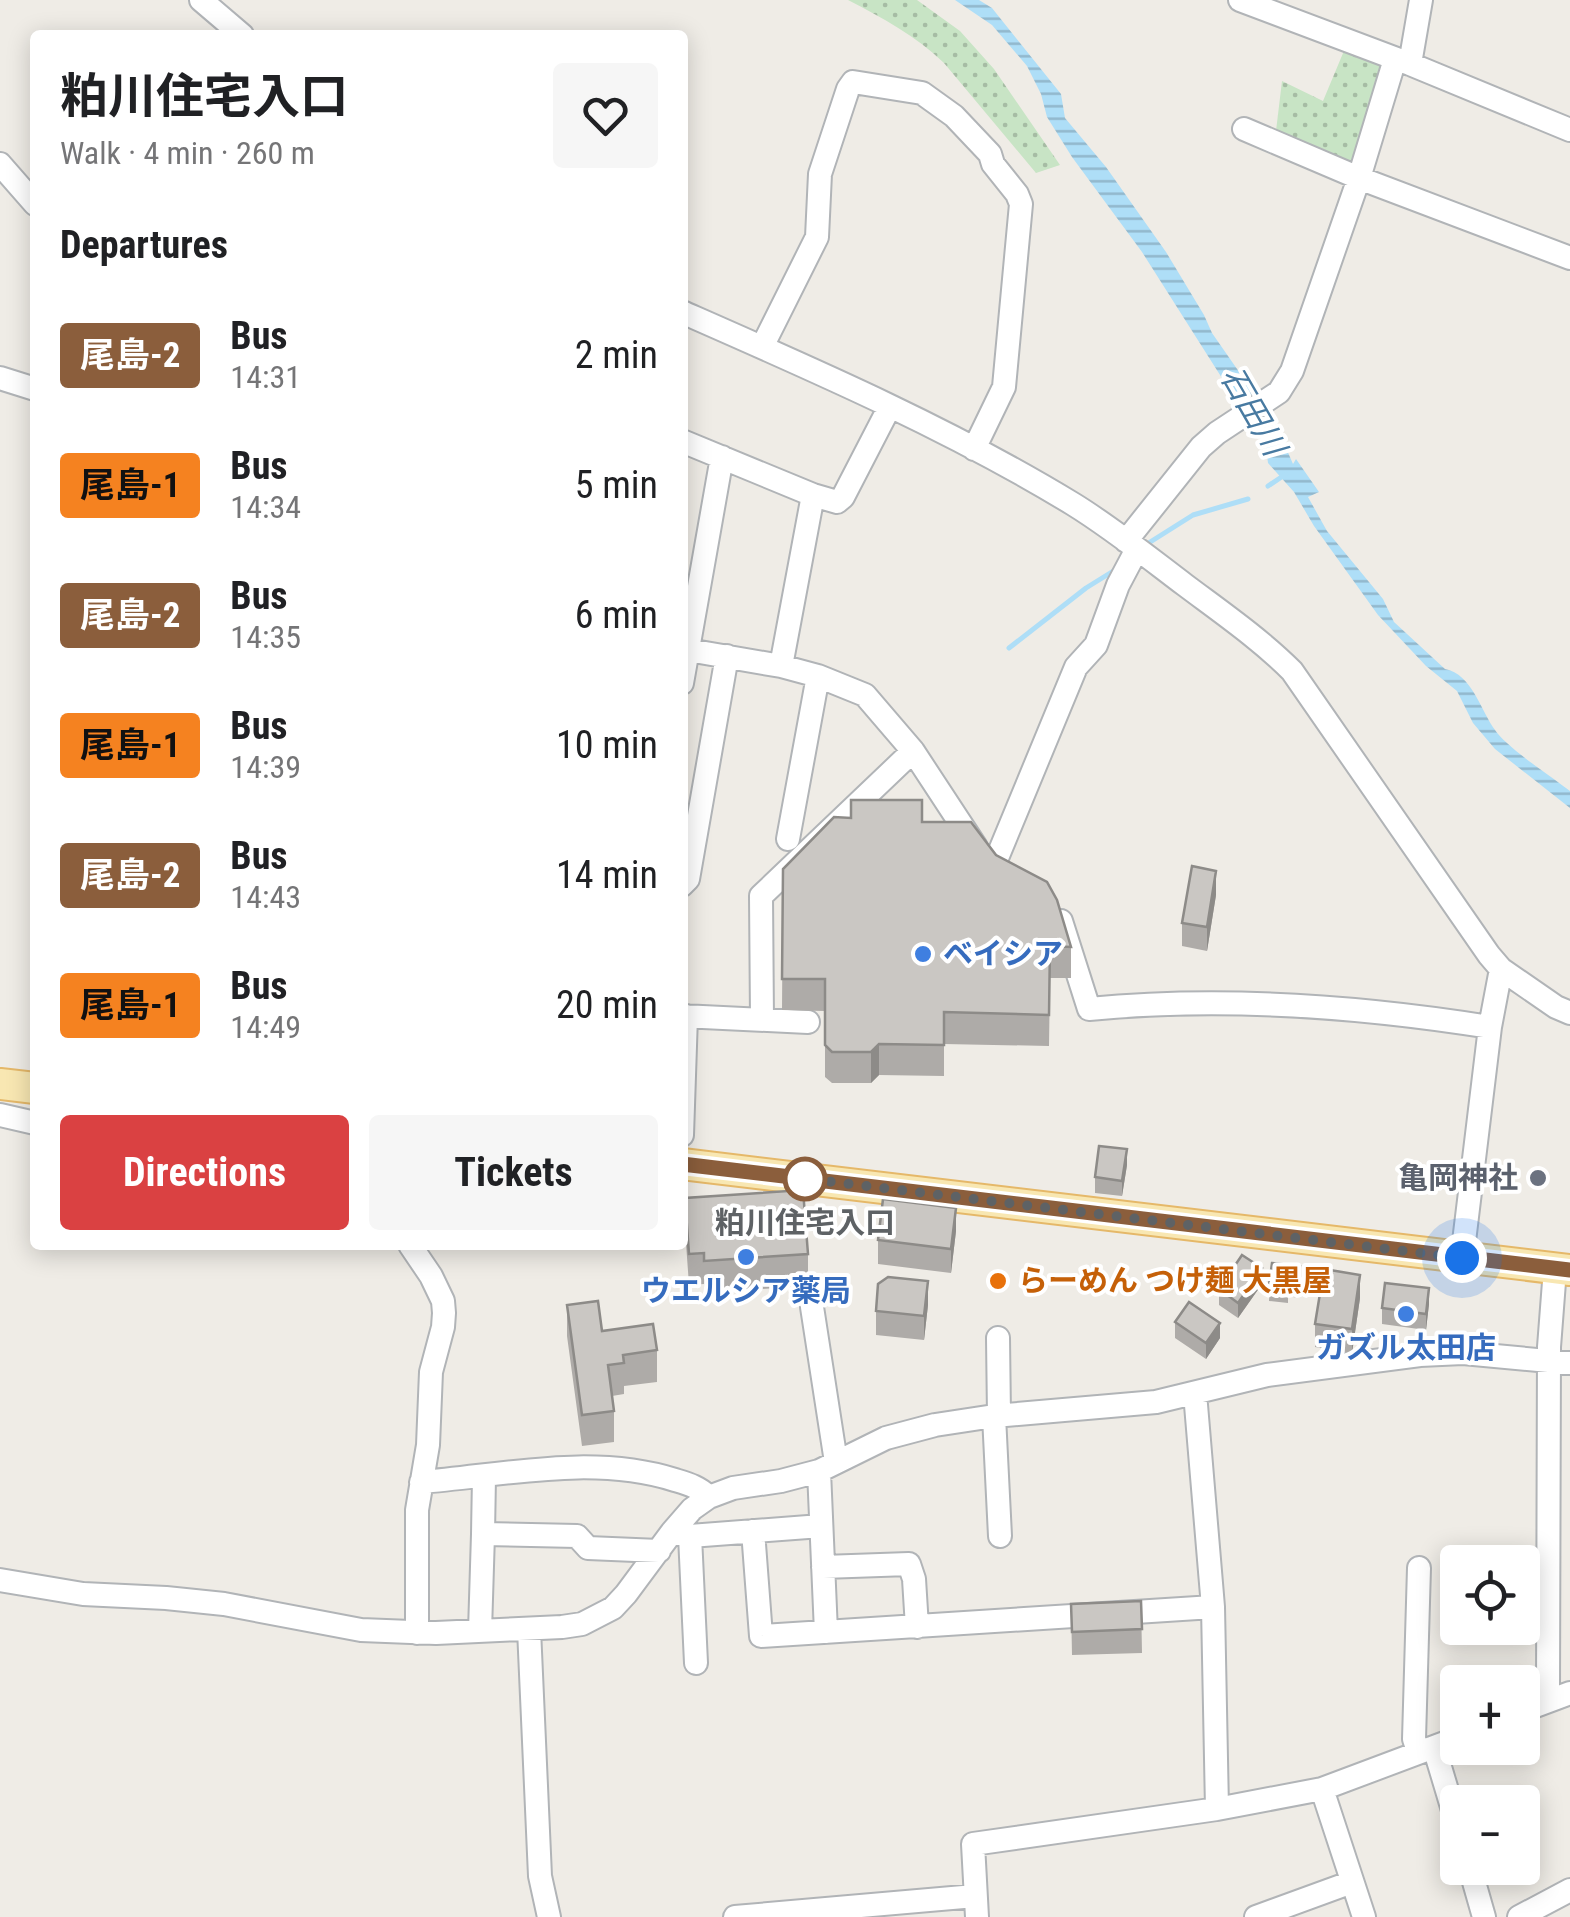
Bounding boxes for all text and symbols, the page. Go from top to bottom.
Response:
button: heart [553,63,658,168]
text: 粕川住宅入口 [60,68,348,125]
text: Walk · 4 min · 260 m [60,134,315,172]
text: Departures [60,223,228,267]
text: Bus [230,314,288,358]
text: 2 min [575,333,658,377]
text: 尾島-2 [80,335,180,376]
text: 14:31 [230,358,301,396]
water label: 石田川 [1213,360,1295,465]
text: Bus [230,444,288,488]
text: 5 min [575,463,658,507]
text: 尾島-1 [80,465,180,506]
text: 14:34 [230,488,301,526]
text: Bus [230,574,288,618]
text: 6 min [575,593,658,637]
text: 尾島-2 [80,595,180,636]
text: 14:35 [230,618,301,656]
text: Bus [230,704,288,748]
text: 10 min [556,723,658,767]
text: 尾島-1 [80,725,180,766]
text: 14:39 [230,748,301,786]
text: Bus [230,834,288,878]
text: 14 min [556,853,658,897]
text: 尾島-2 [80,855,180,896]
text: 14:43 [230,878,301,916]
place label: ベイシア [943,936,1063,971]
marker: ベイシア [912,943,934,965]
text: Bus [230,964,288,1008]
text: 20 min [556,983,658,1027]
text: 尾島-1 [80,985,180,1026]
text: 14:49 [230,1008,301,1046]
button: Directions [60,1115,349,1230]
button: Tickets [369,1115,658,1230]
marker: 粕川住宅入口 [784,1158,826,1200]
place label: 亀岡神社 [1398,1160,1518,1195]
marker: 亀岡神社 [1527,1167,1549,1189]
place label: 粕川住宅入口 [715,1205,895,1240]
your location [1437,1233,1487,1283]
marker: ウエルシア薬局 [735,1246,757,1268]
place label: らーめん つけ麺 大黒屋 [1018,1263,1332,1298]
marker: らーめん つけ麺 大黒屋 [987,1270,1009,1292]
place label: ウエルシア薬局 [641,1273,851,1308]
marker: ガズル太田店 [1395,1303,1417,1325]
place label: ガズル太田店 [1316,1330,1496,1365]
map controls [1440,1545,1540,1885]
button: locate [1440,1545,1540,1645]
button: + [1440,1665,1540,1765]
button: − [1440,1785,1540,1885]

